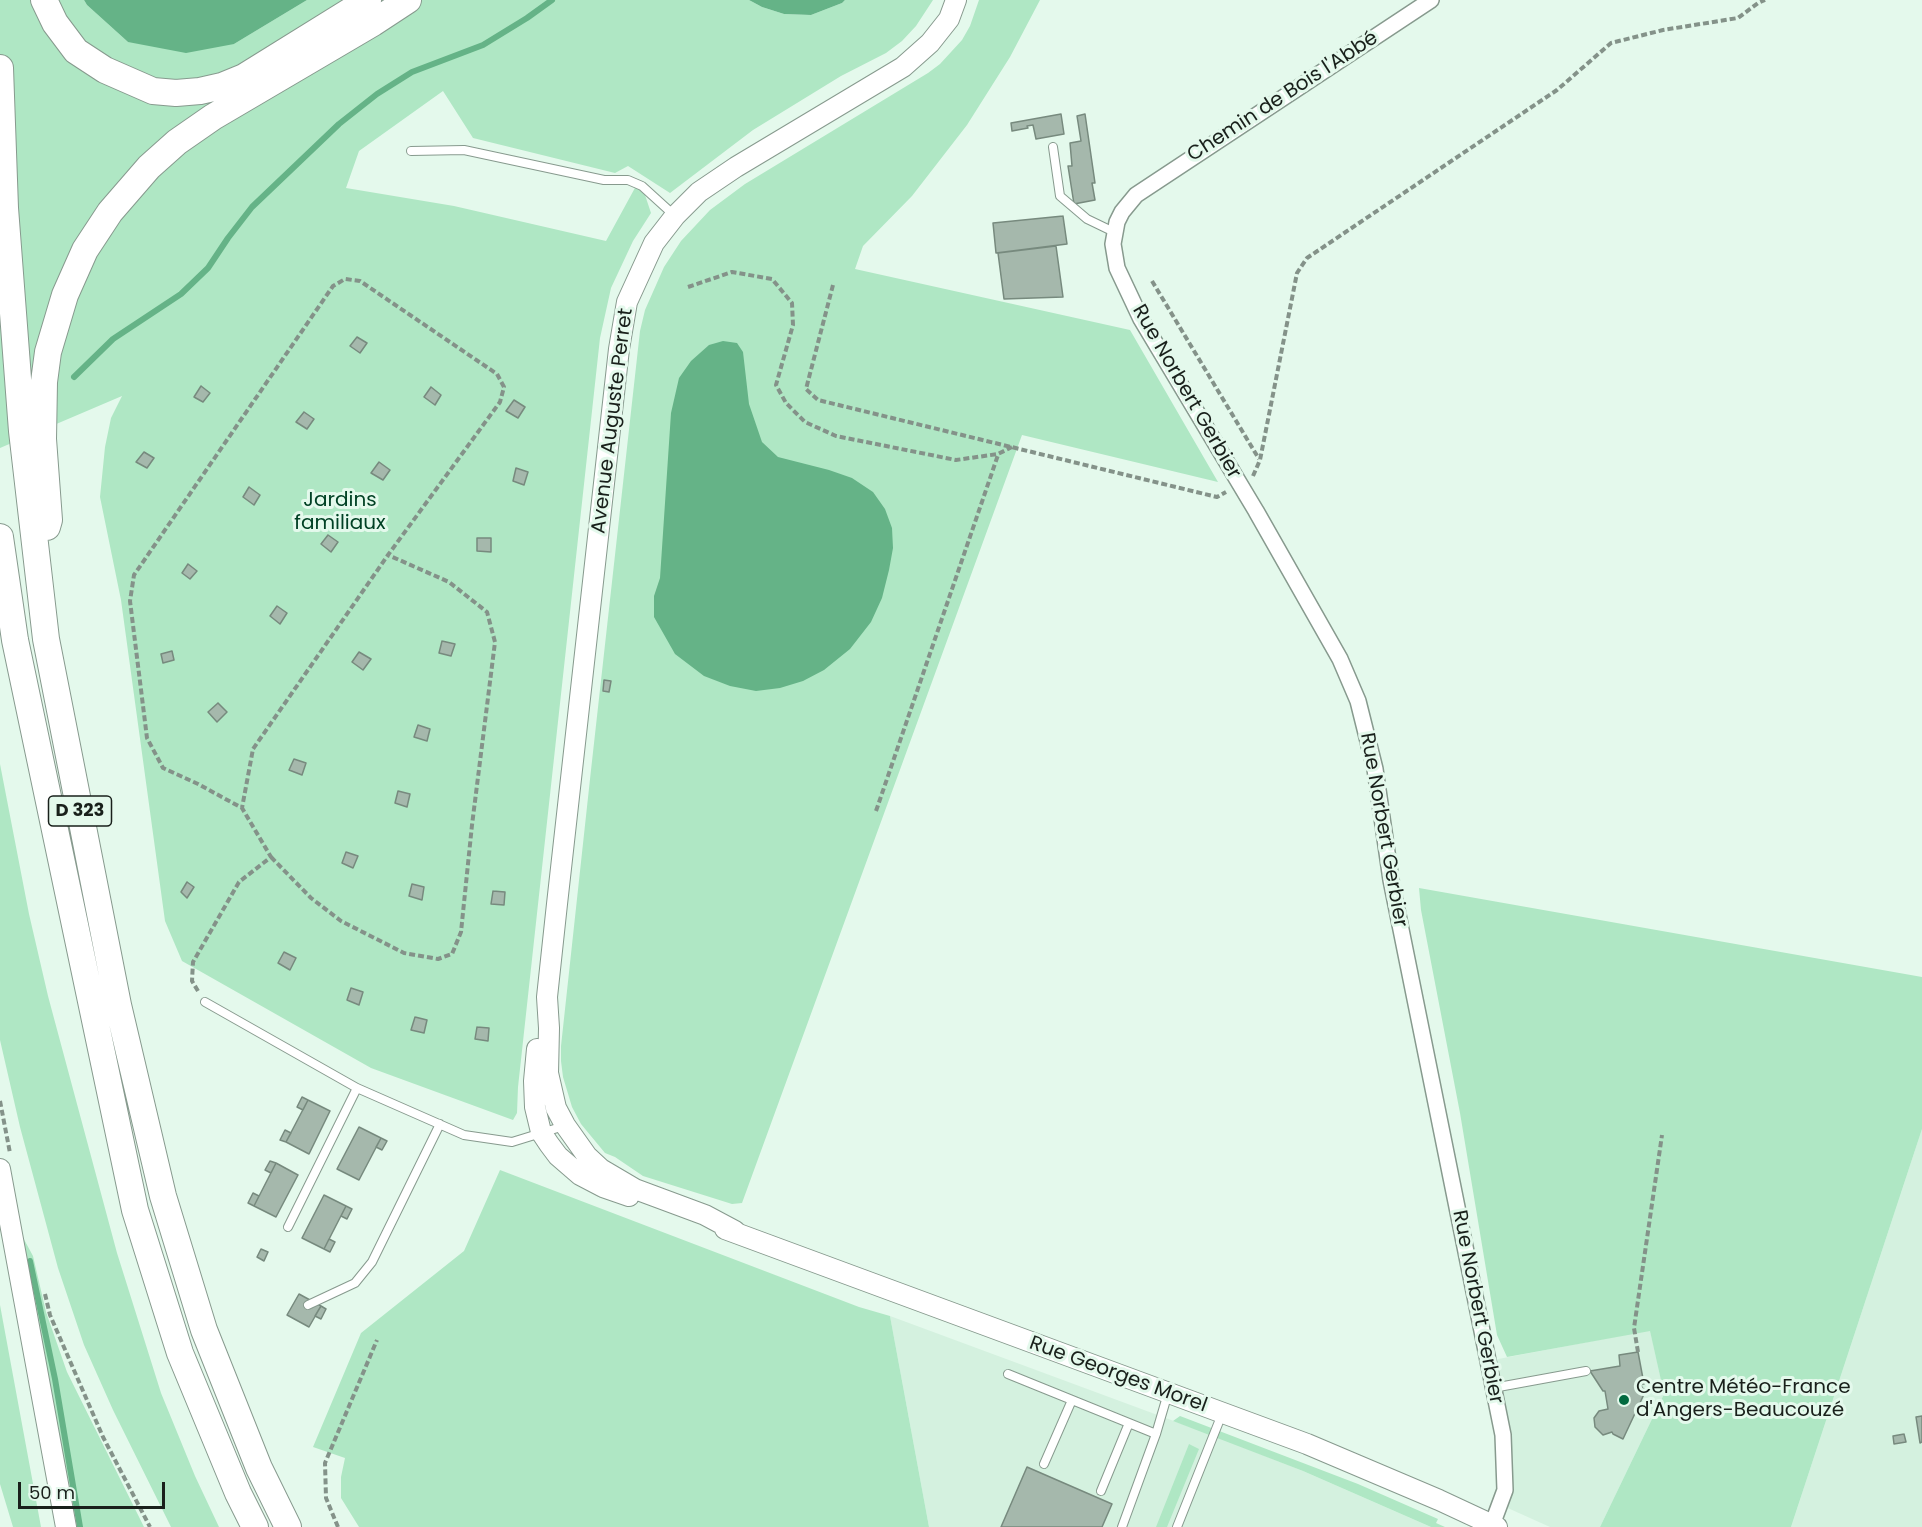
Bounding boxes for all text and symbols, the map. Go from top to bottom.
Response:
street label: Chemin de Bois l'Abbé [1183,26,1383,168]
street label: Rue Norbert Gerbier [1126,301,1246,483]
street label: Avenue Auguste Perret [587,307,639,535]
park label: Jardins familiaux [294,489,386,536]
street label: Rue Norbert Gerbier [1354,731,1412,929]
road number: D 323 [48,796,112,826]
street label: Rue Norbert Gerbier [1446,1208,1508,1406]
street label: Rue Georges Morel [1026,1332,1210,1418]
place label: Centre Météo-France d'Angers-Beaucouzé [1636,1376,1851,1423]
marker: Centre Météo-France d'Angers-Beaucouzé [1617,1393,1631,1407]
scale bar [21,1470,168,1508]
text: 50 m [29,1480,75,1505]

